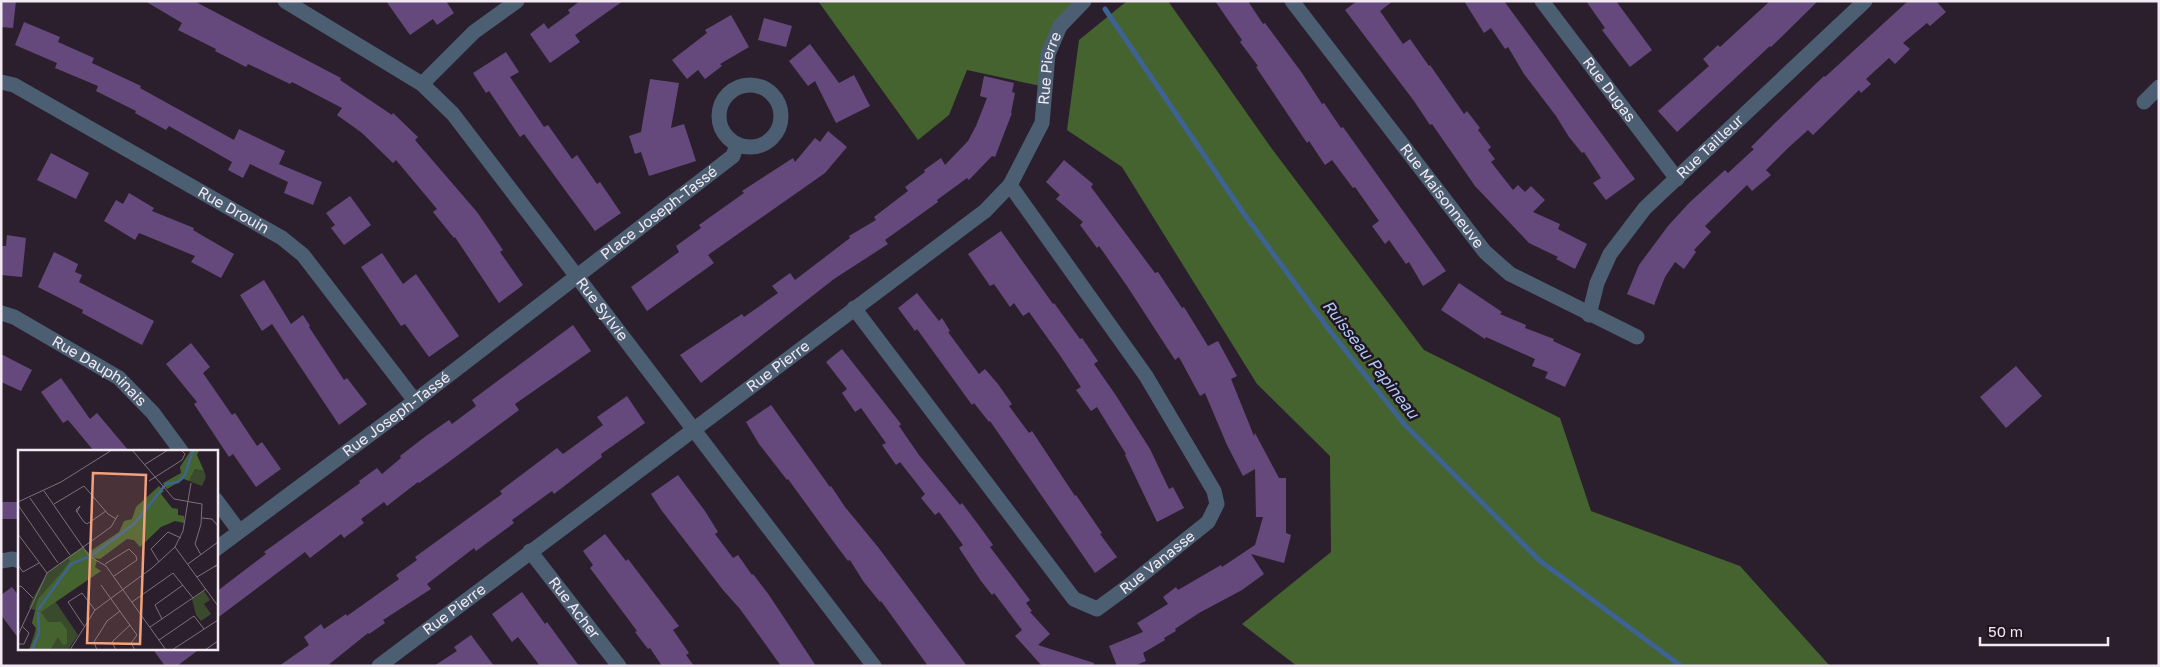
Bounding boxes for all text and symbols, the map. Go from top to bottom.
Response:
street label: Rue Pierre [1034,28,1065,106]
street label: Rue Dugas [1580,53,1640,125]
street label: Rue Tailleur [1672,110,1747,182]
street label: Rue Maisonneuve [1397,140,1489,251]
street label: Place Joseph-Tassé [596,161,721,263]
street label: Rue Drouin [195,182,273,237]
street label: Rue Sylvie [573,273,633,344]
water label: Ruisseau Papineau [1319,296,1424,423]
street label: Rue Dauphinais [49,331,151,409]
street label: Rue Pierre [742,336,813,395]
street label: Rue Joseph-Tassé [338,367,453,460]
inset map [18,450,218,650]
street label: Rue Vanasse [1116,526,1198,597]
street label: Rue Acher [545,573,605,642]
street label: Rue Pierre [418,579,489,638]
scale bar [1980,614,2108,646]
text: 50 m [1988,622,2023,640]

